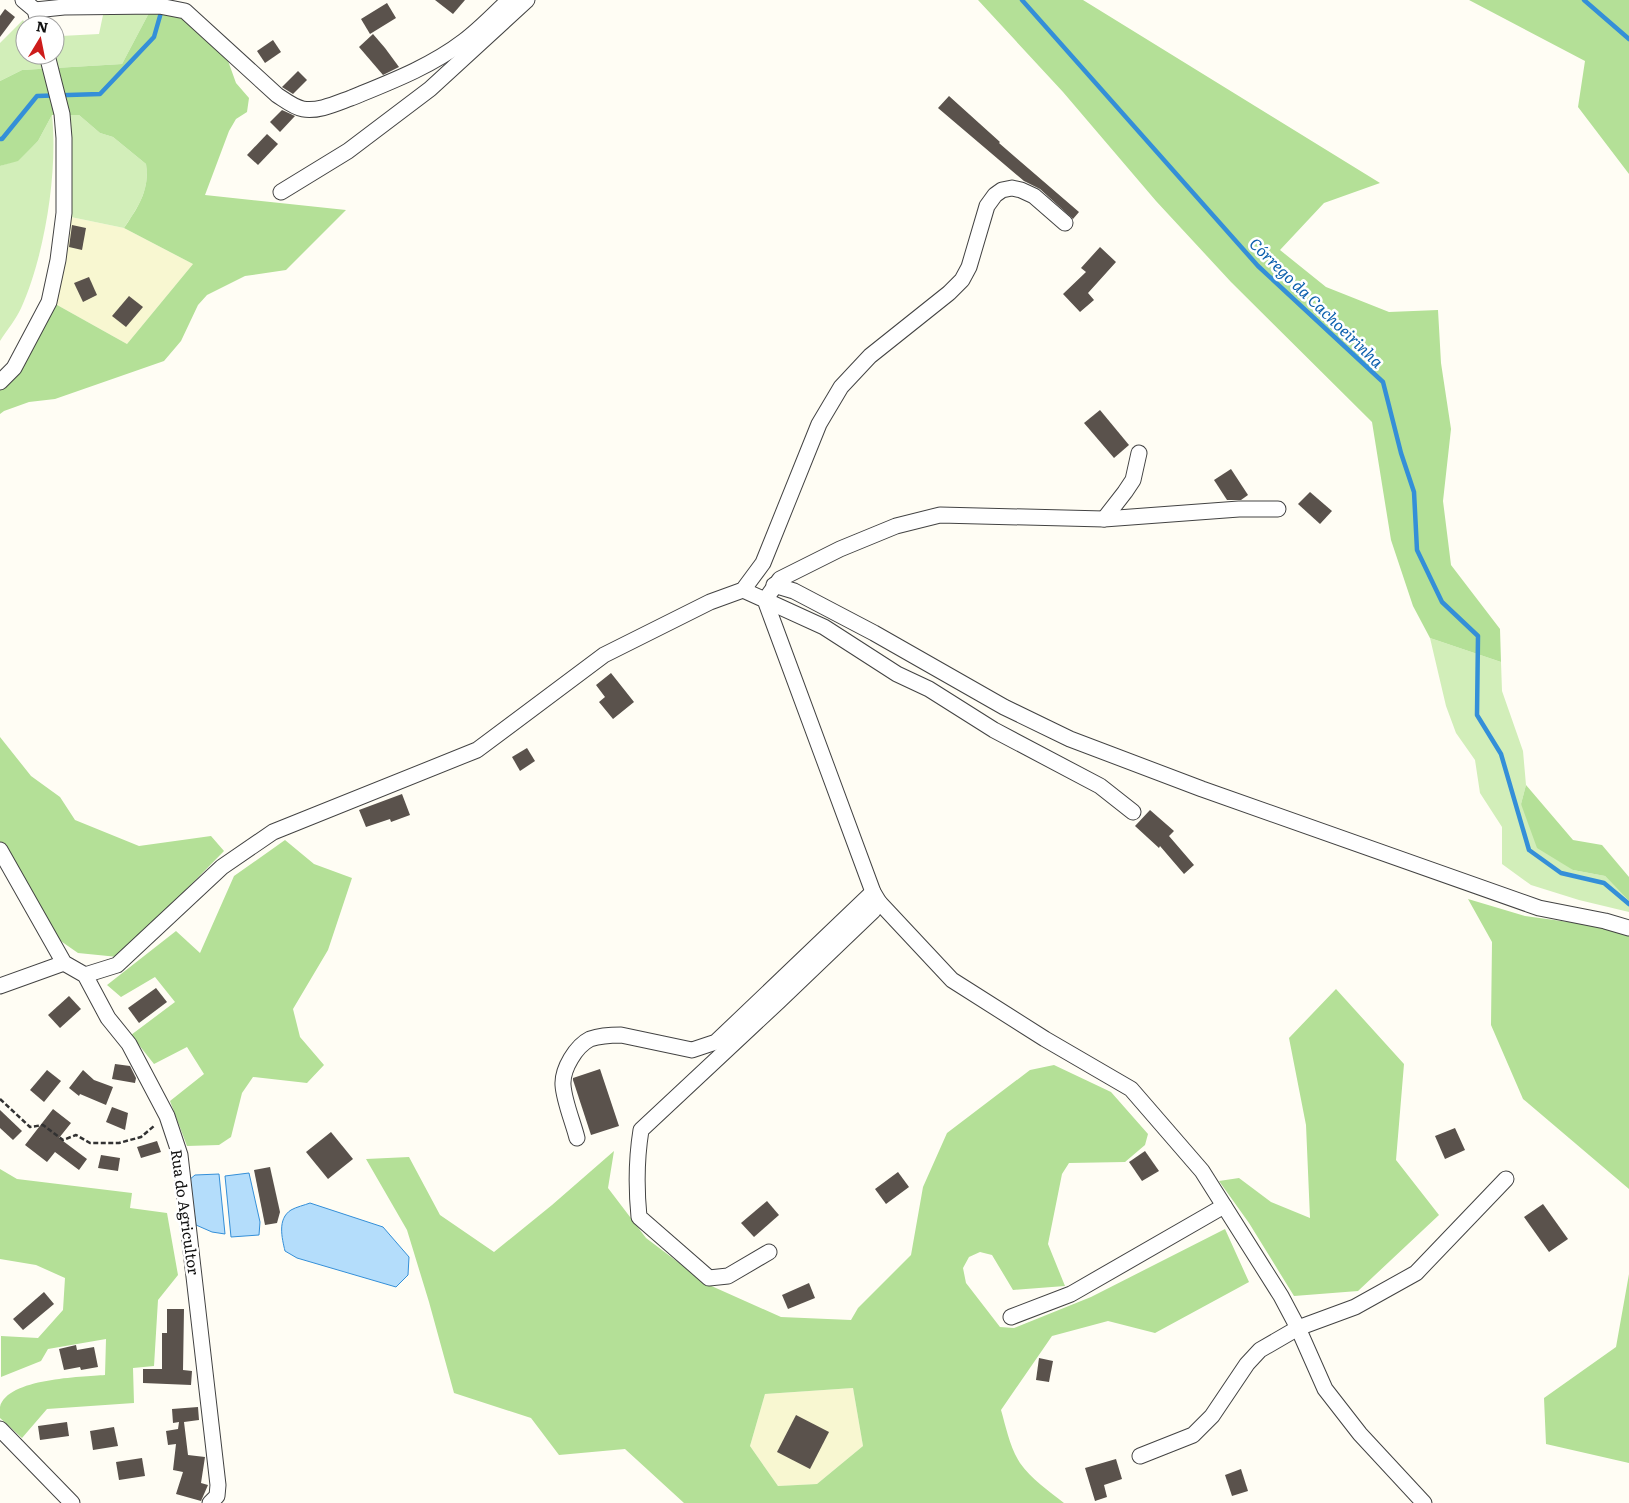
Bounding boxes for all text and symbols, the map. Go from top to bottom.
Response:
north arrow [15,15,65,65]
text: N [35,15,50,37]
water label: Córrego da Cachoeirinha [1245,231,1390,373]
street label: Rua do Agricultor [166,1148,206,1276]

